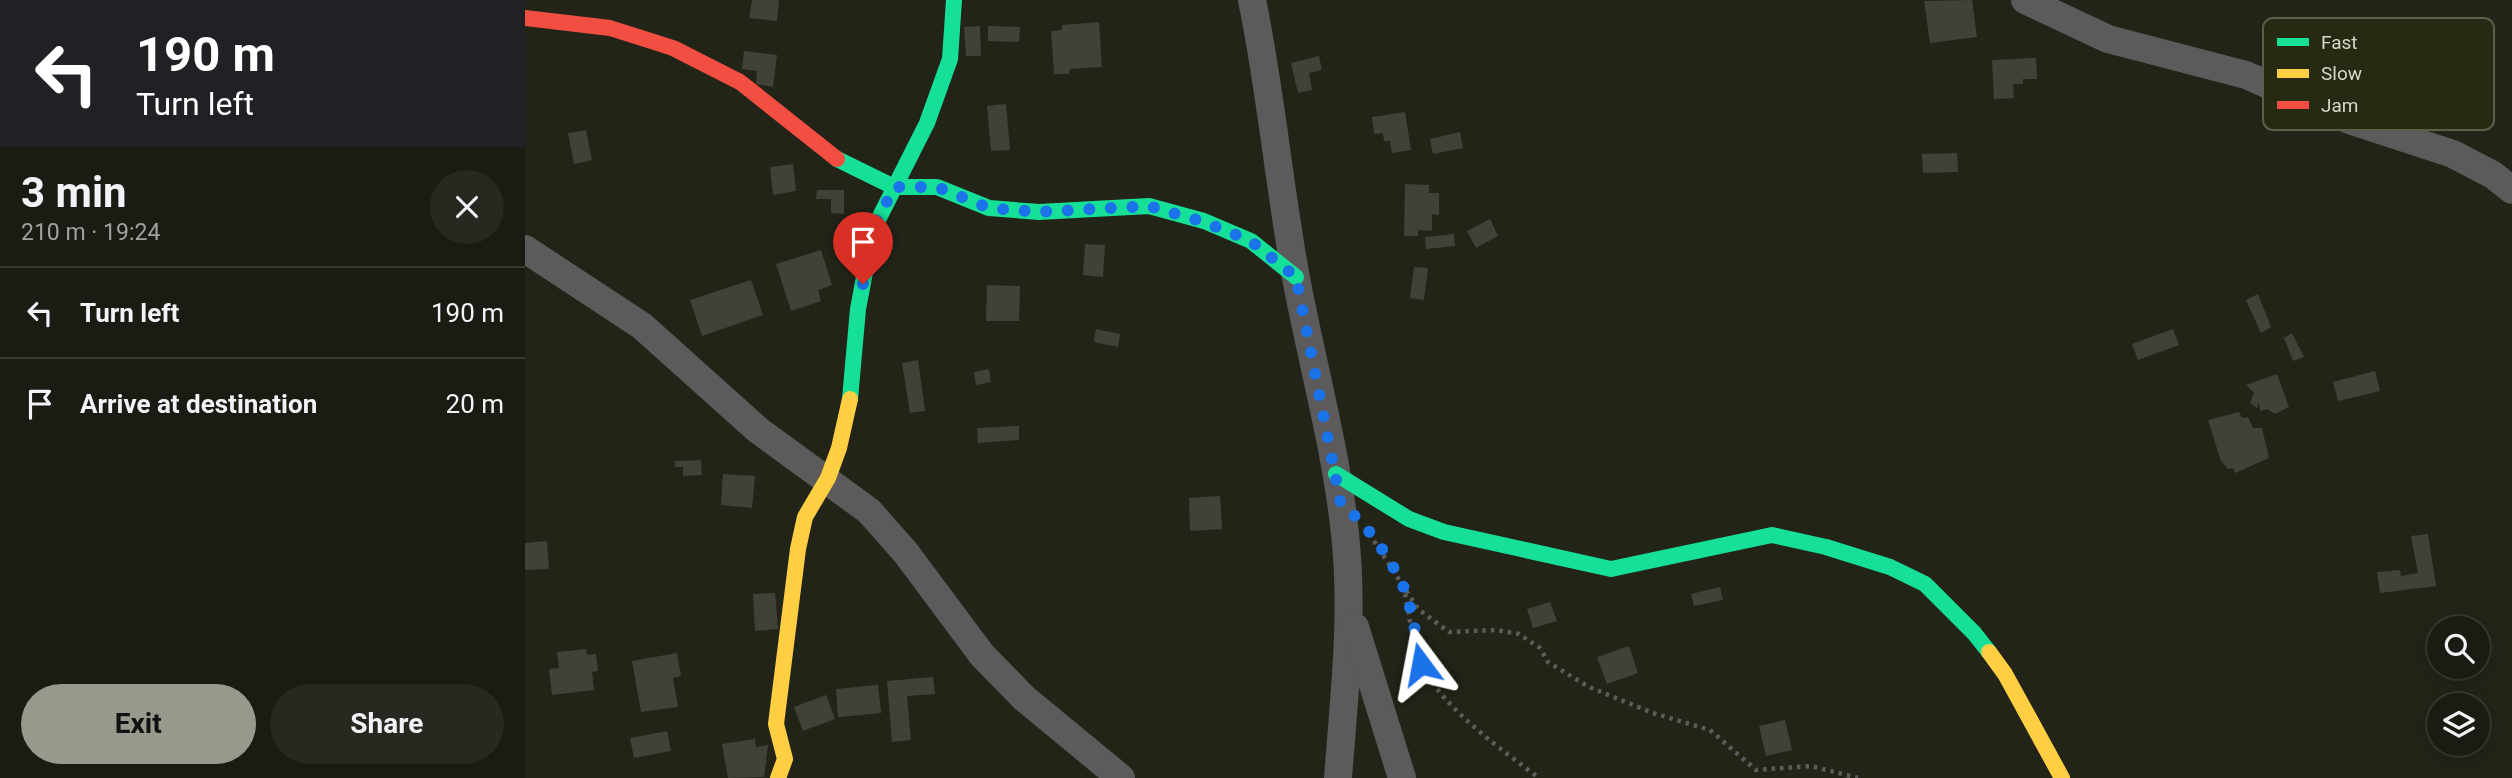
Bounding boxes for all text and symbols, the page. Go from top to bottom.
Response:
legend [2263,18,2494,130]
text: 190 m [136,26,275,83]
icon: left [21,28,112,119]
text: Fast [2321,31,2358,54]
text: Slow [2321,62,2362,85]
text: Turn left [136,85,254,123]
text: Jam [2321,94,2358,117]
text: 3 min [21,168,127,217]
button: close [430,170,504,244]
pin [833,212,893,284]
text: 210 m · 19:24 [21,219,160,246]
icon: arrive [844,223,882,261]
icon: left [21,294,59,332]
text: Turn left [80,298,179,328]
text: 190 m [431,298,504,328]
icon: arrive [21,385,59,423]
text: Arrive at destination [80,389,317,419]
text: 20 m [446,389,504,419]
map controls [2427,616,2490,756]
button: search [2427,616,2490,679]
position arrow [1384,627,1458,701]
button: Exit [21,684,256,764]
button: Share [270,684,504,764]
button: layers [2427,693,2490,756]

